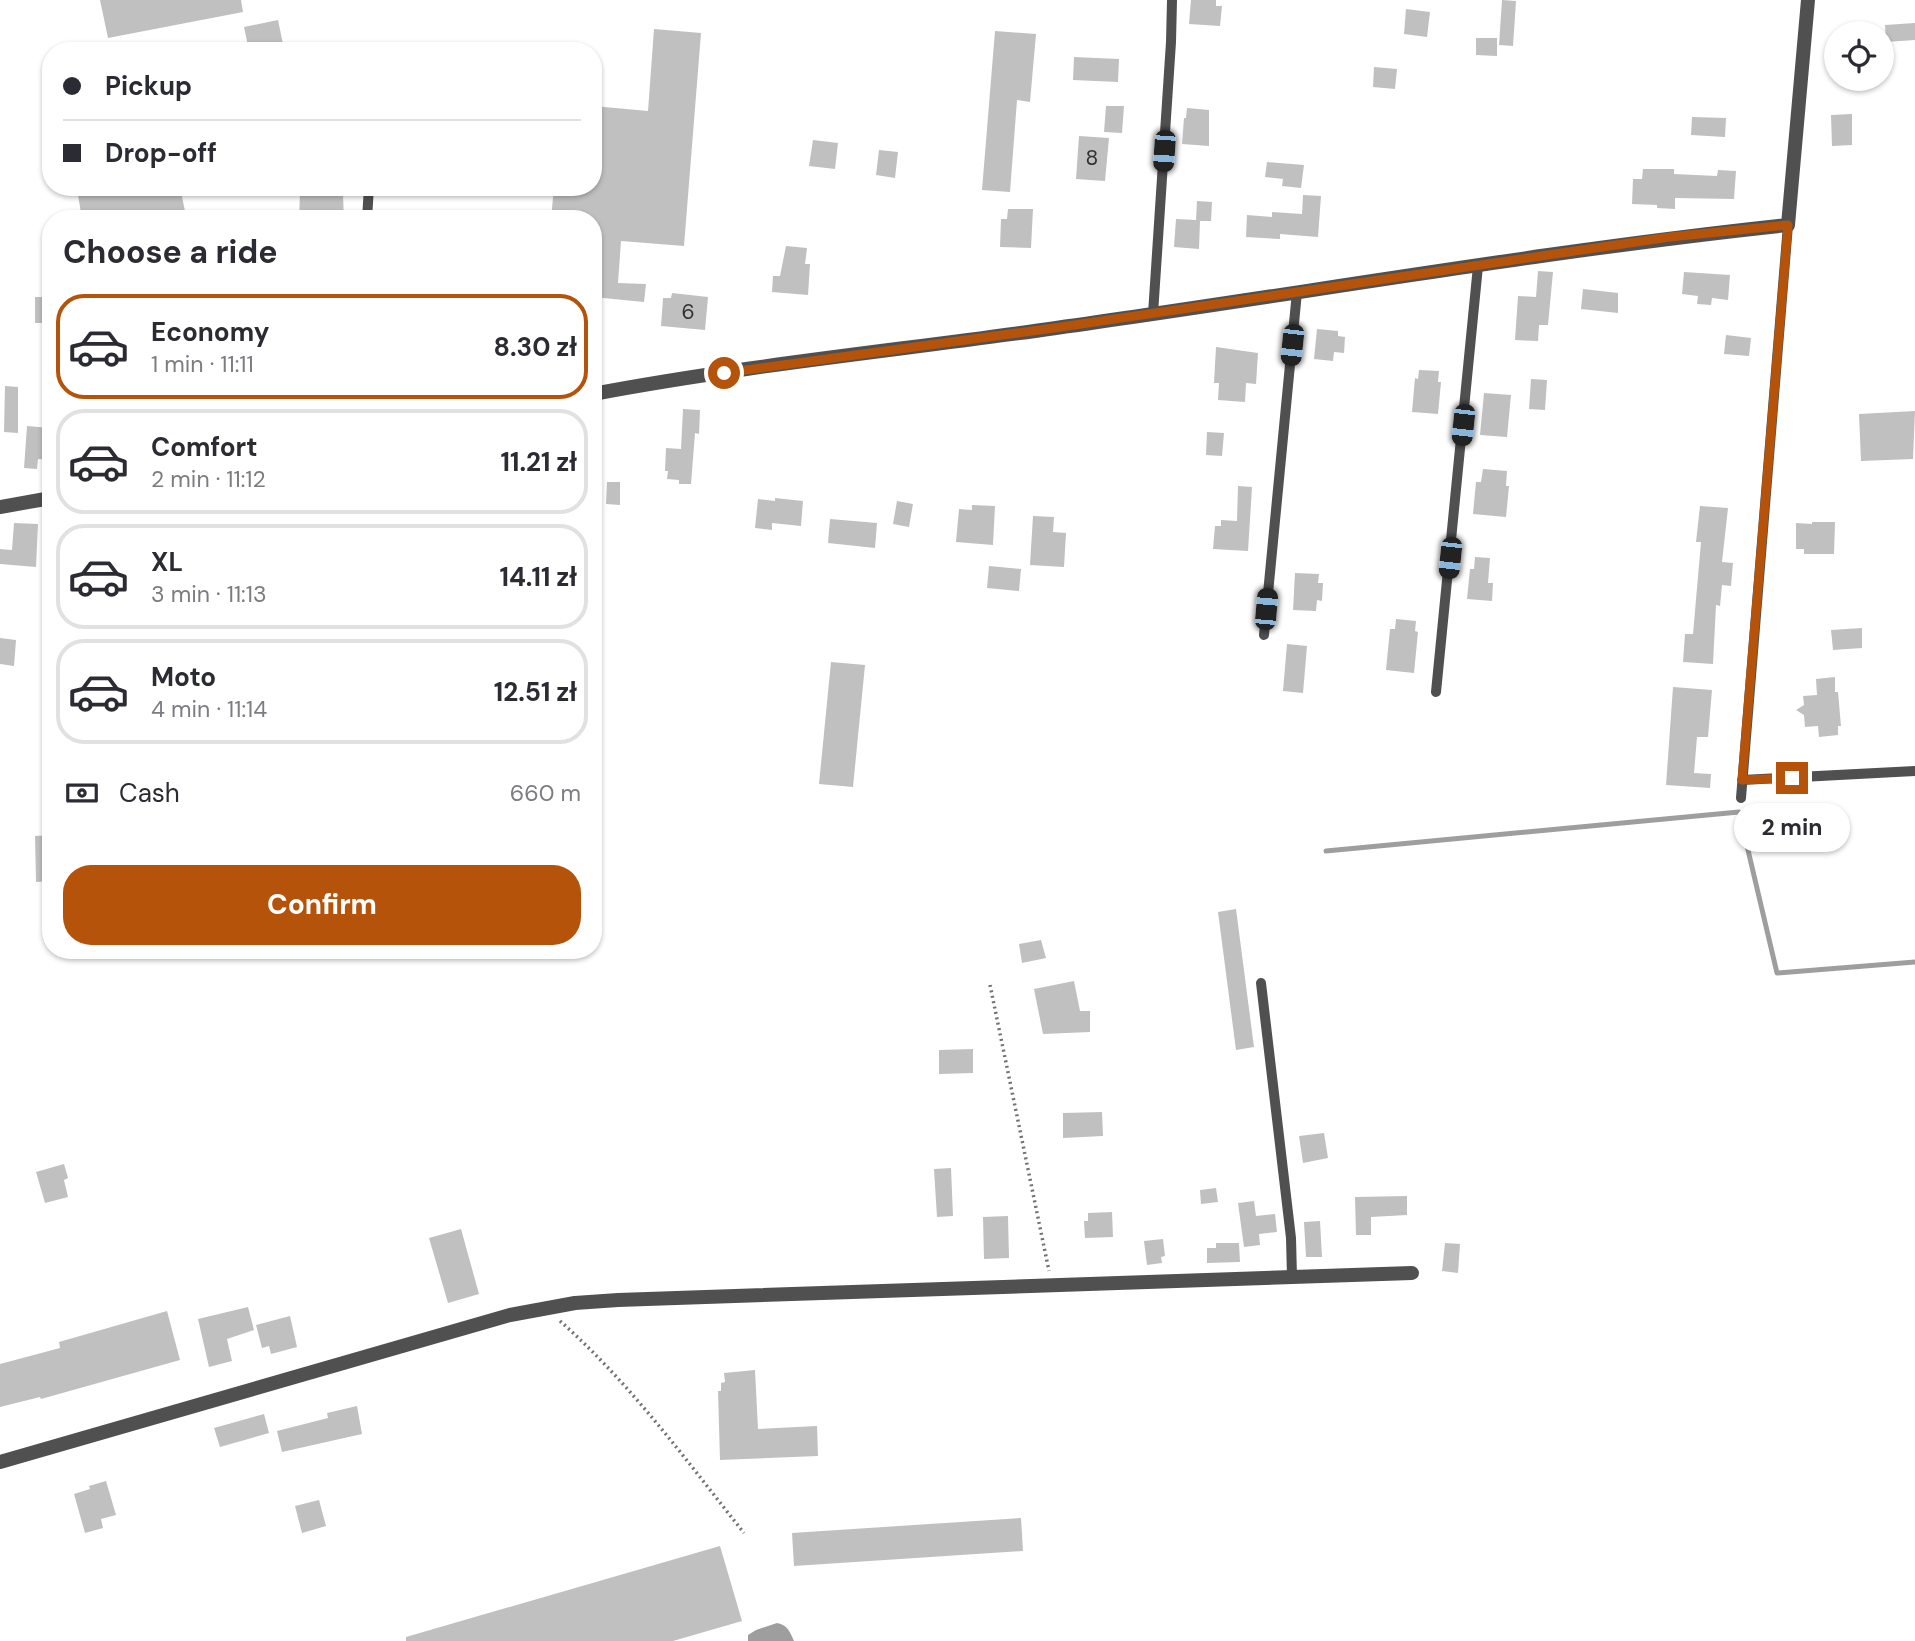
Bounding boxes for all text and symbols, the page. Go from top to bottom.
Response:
map controls [1824,21,1894,91]
button: locate [1824,21,1894,91]
text: Pickup [105,69,192,103]
car [1153,129,1176,173]
text: Drop-off [105,136,217,170]
house number: 8 [1086,144,1098,172]
text: Choose a ride [63,231,278,273]
house number: 6 [681,298,695,326]
icon: car [67,315,130,378]
text: Economy [151,315,269,349]
car [1280,323,1305,367]
text: 8.30 zł [493,330,577,364]
text: 1 min · 11:11 [151,349,254,379]
route start [708,357,740,389]
car [1451,403,1476,447]
icon: car [67,430,130,493]
text: Comfort [151,430,257,464]
text: 11.21 zł [501,445,577,479]
text: 2 min · 11:12 [151,464,266,494]
car [1438,536,1463,580]
icon: car [67,545,130,608]
text: XL [151,545,183,579]
text: 14.11 zł [499,560,577,594]
text: 3 min · 11:13 [151,579,266,609]
car [1254,587,1279,631]
icon: car [67,660,130,723]
text: Moto [151,660,216,694]
text: 12.51 zł [494,675,577,709]
text: 4 min · 11:14 [151,694,267,724]
route end [1776,762,1808,794]
icon: cash [63,774,101,812]
text: Cash [119,776,180,810]
text: 660 m [510,778,581,808]
callout: 2 min [1734,802,1850,852]
text: 2 min [1762,812,1822,842]
button: Confirm [63,865,581,945]

